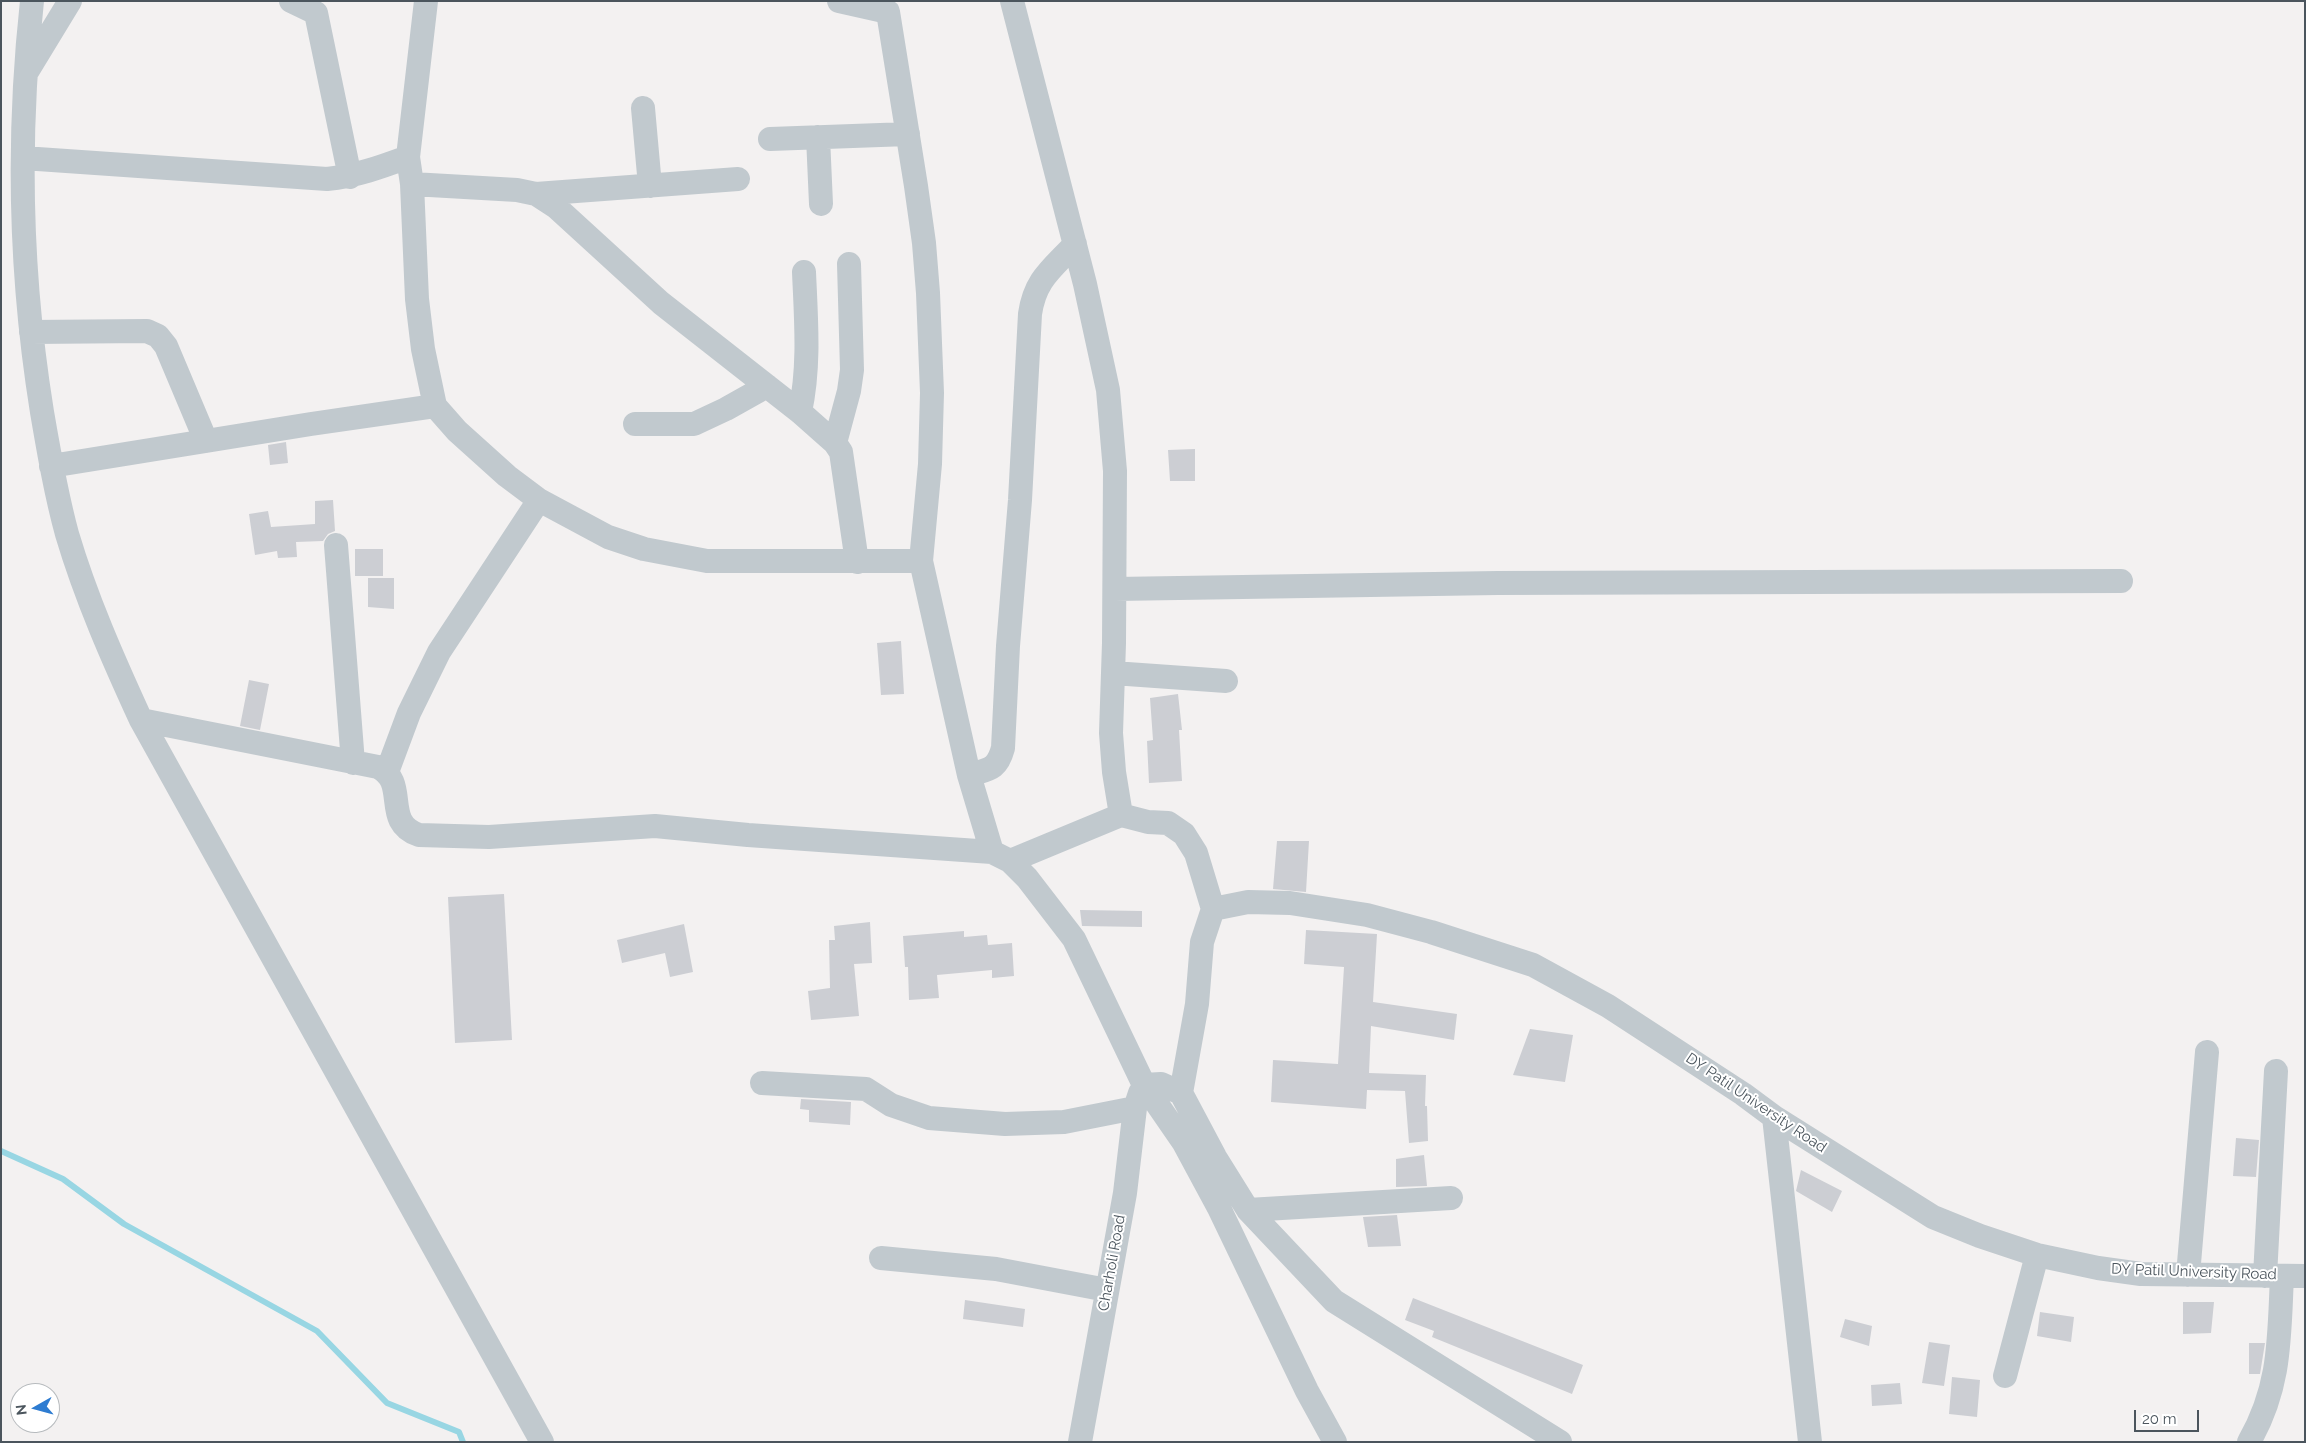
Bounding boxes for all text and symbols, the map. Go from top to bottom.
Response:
street label: DY Patil University Road [1682,1049,1830,1157]
street label: Charholi Road [1095,1214,1129,1312]
street label: DY Patil University Road [2111,1260,2277,1284]
north arrow [10,1383,60,1433]
scale bar [2136,1400,2201,1432]
text: N [13,1403,30,1416]
text: 20 m [2142,1410,2177,1428]

